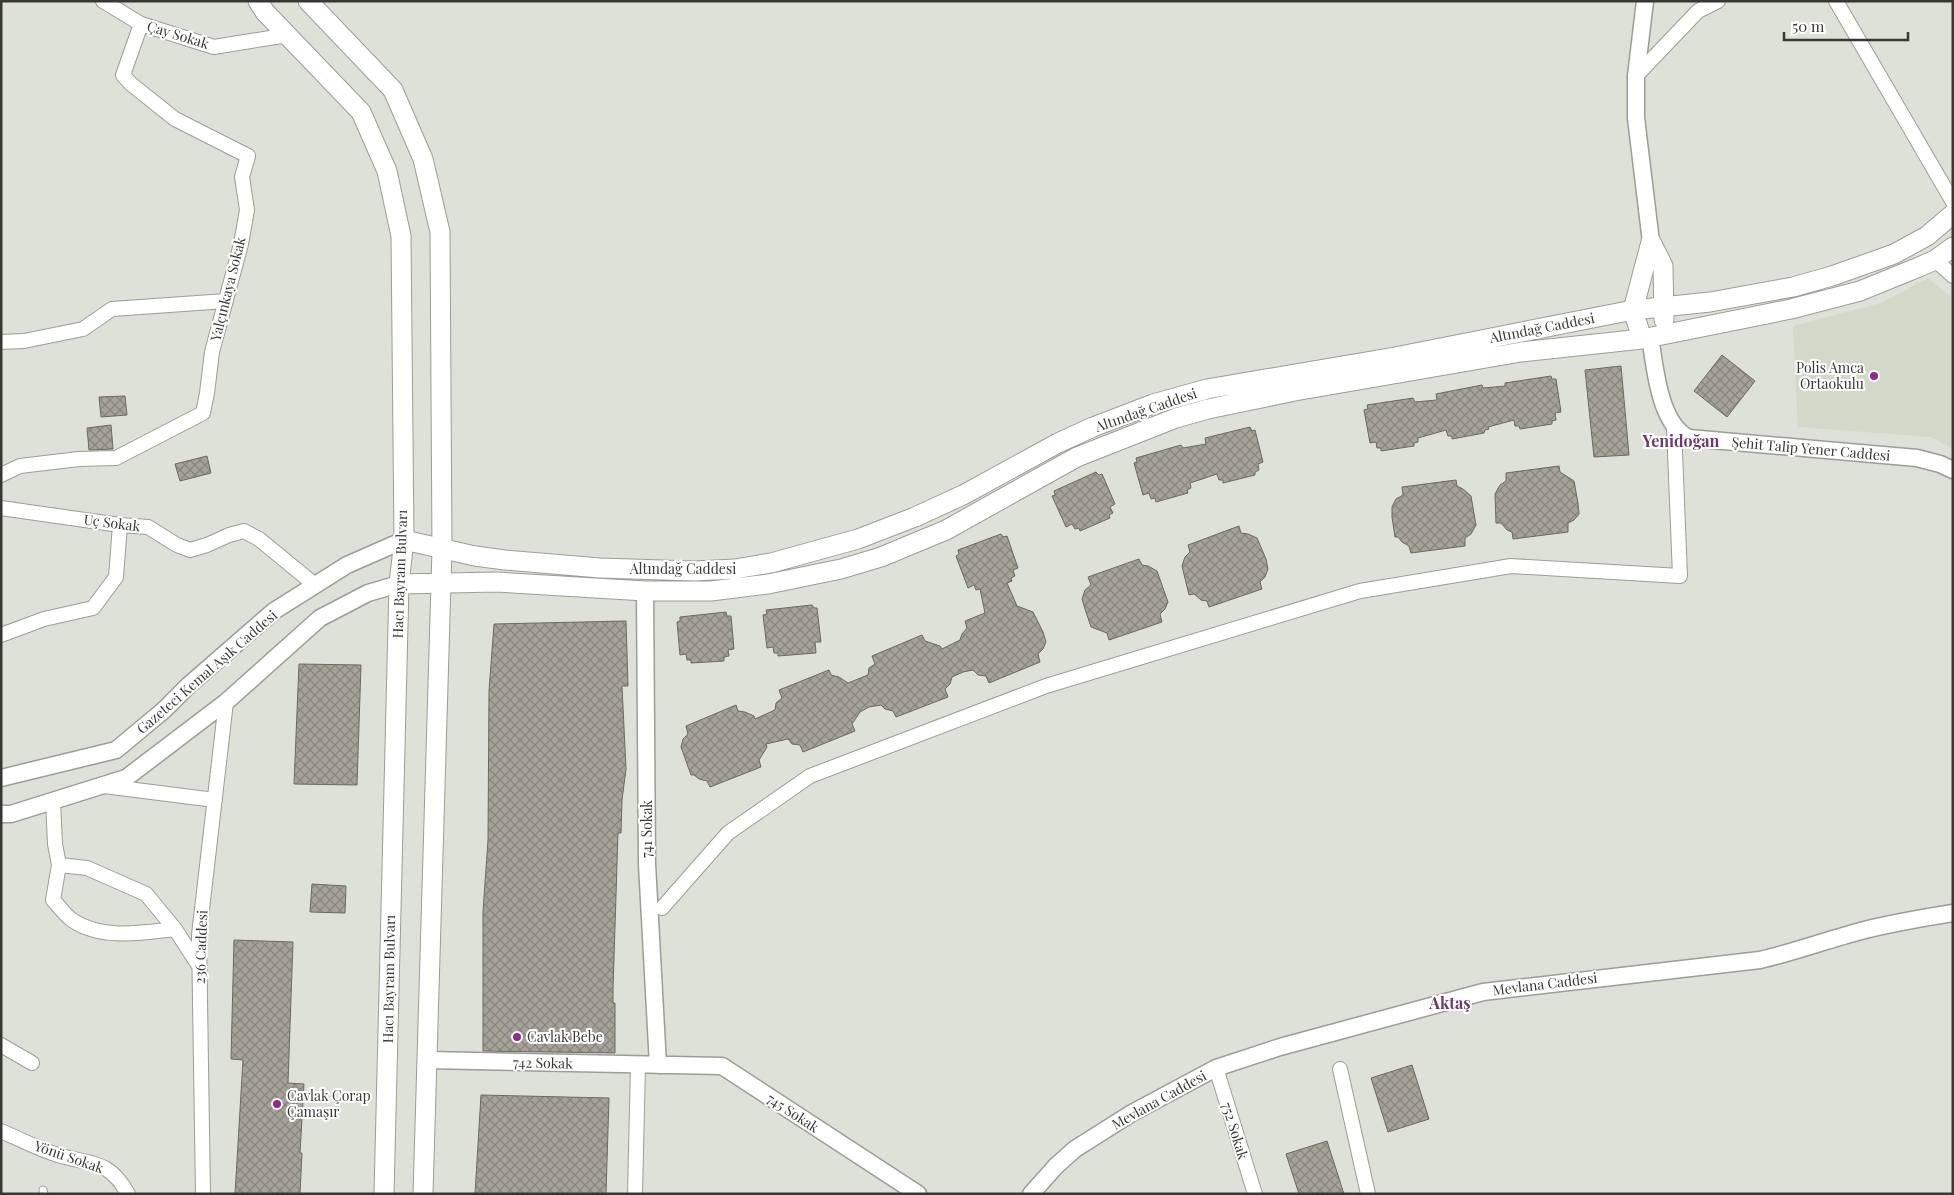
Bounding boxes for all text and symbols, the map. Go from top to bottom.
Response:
scale bar [1784,10,1908,42]
street label: Çay Sokak [145,16,212,53]
text: 50 m [1792,16,1825,36]
street label: Yalçınkaya Sokak [205,235,250,344]
street label: Altındağ Caddesi [1487,308,1596,347]
place label: Polis Amca Ortaokulu [1796,358,1864,393]
marker: Polis Amca Ortaokulu [1868,370,1880,382]
street label: Altındağ Caddesi [1091,383,1199,436]
district label: Yenidoğan [1642,430,1720,451]
street label: Şehit Talip Yener Caddesi [1731,432,1891,465]
street label: Hacı Bayram Bulvarı [388,509,411,639]
street label: Uç Sokak [83,510,142,535]
street label: Altındağ Caddesi [629,559,736,578]
street label: Gazeteci Kemal Aşık Caddesi [132,605,281,738]
street label: 741 Sokak [637,800,656,858]
street label: 236 Caddesi [190,910,211,984]
street label: Hacı Bayram Bulvarı [378,915,399,1043]
street label: Mevlana Caddesi [1491,968,1598,999]
district label: Aktaş [1428,992,1471,1013]
place label: Cavlak Bebe [527,1027,603,1046]
marker: Cavlak Bebe [511,1031,523,1043]
street label: 742 Sokak [513,1052,573,1073]
street label: Mevlana Caddesi [1108,1066,1209,1133]
place label: Cavlak Çorap Çamaşır [287,1086,371,1121]
street label: 745 Sokak [764,1089,823,1137]
marker: Cavlak Çorap Çamaşır [271,1098,283,1110]
street label: 752 Sokak [1218,1100,1253,1162]
street label: Yönü Sokak [31,1135,107,1177]

